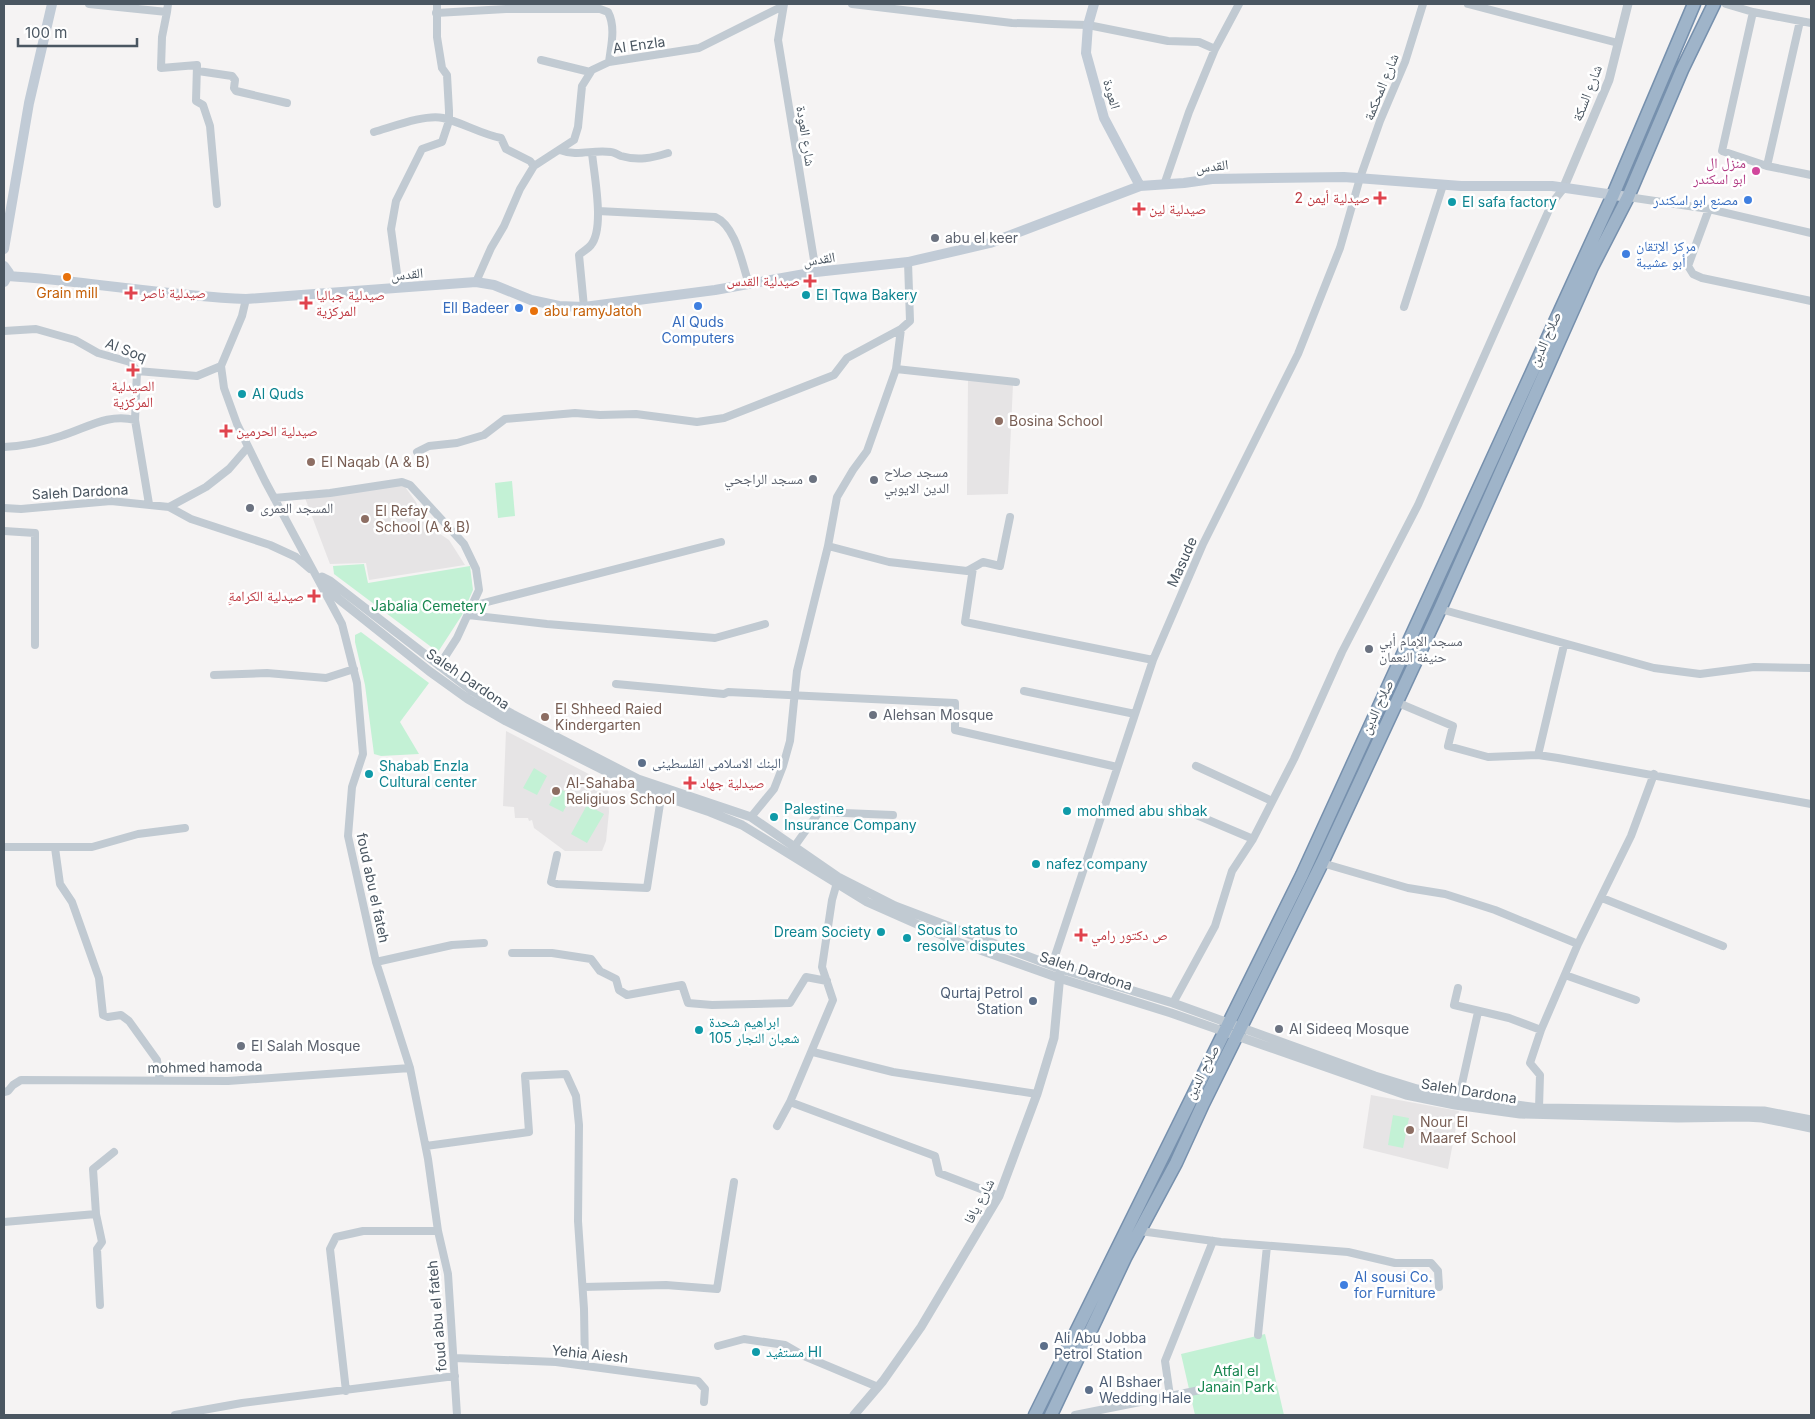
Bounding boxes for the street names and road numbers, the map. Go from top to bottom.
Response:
street label: Al Enzla [612,32,666,57]
street label: شارع المحكمة [1359,51,1403,123]
street label: شارع السكة [1568,62,1607,124]
street label: العودة [1099,77,1125,111]
street label: شارع العودة [791,105,820,168]
street label: القدس [1195,155,1229,177]
street label: القدس [802,248,836,270]
street label: القدس [390,264,424,284]
street label: صلاح الدين [1525,309,1566,370]
street label: Al Soq [103,334,149,365]
street label: Saleh Dardona [31,480,129,503]
street label: Masude [1163,534,1200,589]
street label: Saleh Dardona [423,644,513,713]
street label: صلاح الدين [1357,677,1398,738]
street label: foud abu el fateh [354,831,393,944]
street label: Saleh Dardona [1038,947,1135,994]
street label: صلاح الدين [1181,1042,1224,1103]
street label: mohmed hamoda [147,1057,263,1076]
street label: Saleh Dardona [1420,1075,1518,1106]
street label: شارع يافا [960,1175,999,1227]
street label: foud abu el fateh [423,1260,450,1372]
street label: Yehia Aiesh [551,1341,629,1366]

